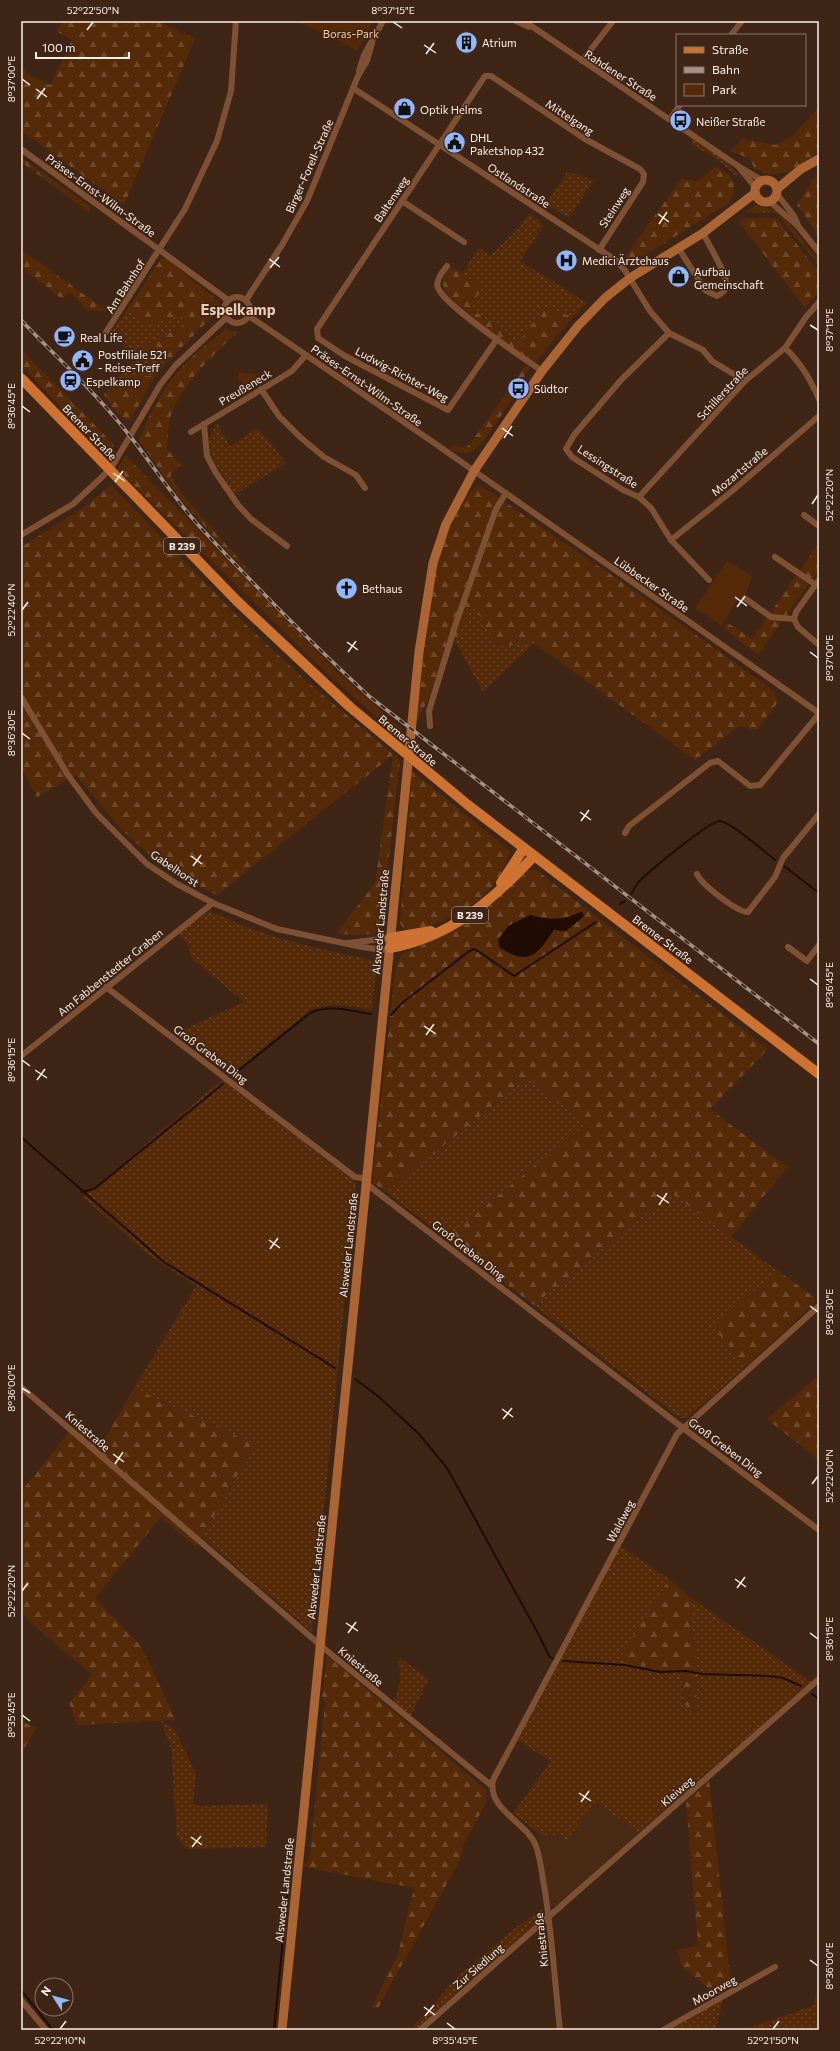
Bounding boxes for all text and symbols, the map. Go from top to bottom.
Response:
text: 52°22'50"N [67,4,119,16]
text: 8°37'15"E [371,4,415,16]
park label: Boras-Park [323,27,379,40]
building icon: Atrium [453,29,479,55]
scale bar [36,34,129,60]
legend [676,34,806,106]
place label: Atrium [482,36,517,49]
text: 100 m [42,40,76,54]
text: Straße [712,42,748,56]
street label: Rahdener Straße [582,47,660,103]
text: 8°37'00"E [5,56,17,102]
text: Bahn [712,62,740,76]
text: Park [712,82,738,96]
shop icon: Optik Helms [391,96,417,122]
street label: Mittelgang [543,97,597,137]
place label: Optik Helms [420,103,482,116]
bus stop icon: Neißer Straße [667,108,693,134]
place label: Neißer Straße [696,115,765,128]
street label: Birger-Forell-Straße [282,117,336,215]
public building icon: DHL Paketshop 432 [442,130,468,156]
place label: DHL Paketshop 432 [470,131,544,157]
street label: Präses-Ernst-Wilm-Straße [44,151,159,239]
street label: Ostlandstraße [485,160,553,210]
street label: Baltenweg [371,174,411,224]
street label: Steinweg [596,184,632,230]
hospital icon: Medici Ärztehaus [554,247,580,273]
place label: Medici Ärztehaus [582,253,669,267]
street label: Am Bahnhof [103,256,148,315]
shop icon: Aufbau Gemeinschaft [666,264,692,290]
place label: Aufbau Gemeinschaft [694,265,764,291]
district label: Espelkamp [200,300,276,318]
text: 8°37'15"E [823,308,835,352]
cafe icon: Real Life [51,324,77,350]
place label: Real Life [80,331,123,344]
street label: Präses-Ernst-Wilm-Straße [309,342,425,428]
street label: Ludwig-Richter-Weg [353,344,451,404]
public building icon: Postfiliale 521 - Reise-Treff [70,347,96,373]
place label: Postfiliale 521 - Reise-Treff [98,348,167,374]
street label: Schillerstraße [694,363,750,423]
street label: Preußeneck [216,366,274,408]
station icon: Espelkamp [58,368,84,394]
place label: Espelkamp [86,375,140,388]
bus stop icon: Südtor [506,375,532,401]
place label: Südtor [534,382,569,395]
text: 8°36'45"E [5,383,17,429]
street label: Bremer Straße [60,401,120,463]
street label: Lessingstraße [575,442,641,490]
street label: Mozartstraße [708,444,770,498]
text: 52°22'20"N [823,469,835,521]
road number: B 239 [164,538,200,554]
street label: Lübbecker Straße [612,553,692,615]
church icon: Bethaus [334,575,360,601]
place label: Bethaus [362,582,403,595]
text: 52°22'40"N [5,584,17,636]
text: 8°37'00"E [823,635,835,681]
text: 8°36'30"E [5,710,17,756]
street label: Bremer Straße [376,712,440,768]
street label: Gabelhorst [148,847,202,889]
street label: Alsweder Landstraße [369,869,391,975]
road number: B 239 [452,907,488,923]
street label: Bremer Straße [630,912,696,966]
street label: Am Fabbenstedter Graben [55,926,165,1018]
text: 8°36'45"E [823,962,835,1008]
street label: Groß Greben Ding [171,1022,251,1086]
text: 8°36'15"E [5,1038,17,1082]
street label: Alsweder Landstraße [336,1192,360,1298]
street label: Groß Greben Ding [430,1217,508,1283]
text: 8°36'30"E [823,1289,835,1335]
text: 8°36'00"E [5,1364,17,1412]
street label: Kniestraße [63,1408,113,1454]
street label: Groß Greben Ding [686,1415,766,1479]
text: 52°22'00"N [823,1449,835,1503]
street label: Waldweg [603,1498,637,1544]
street label: Alsweder Landstraße [304,1514,328,1620]
text: 52°22'20"N [5,1565,17,1617]
text: 8°36'15"E [823,1617,835,1661]
street label: Kniestraße [336,1644,386,1689]
text: 8°35'45"E [5,1692,17,1738]
street label: Kleiweg [658,1773,696,1809]
street label: Alsweder Landstraße [272,1837,296,1943]
street label: Kniestraße [532,1912,550,1968]
street label: Zur Siedlung [450,1941,506,1991]
text: 8°36'00"E [823,1942,835,1990]
street label: Moorweg [690,1973,738,2007]
north arrow [34,1977,74,2017]
text: N [38,1984,53,1998]
text: 52°22'10"N [34,2034,86,2046]
text: 8°35'45"E [432,2034,478,2046]
text: 52°21'50"N [747,2034,799,2046]

